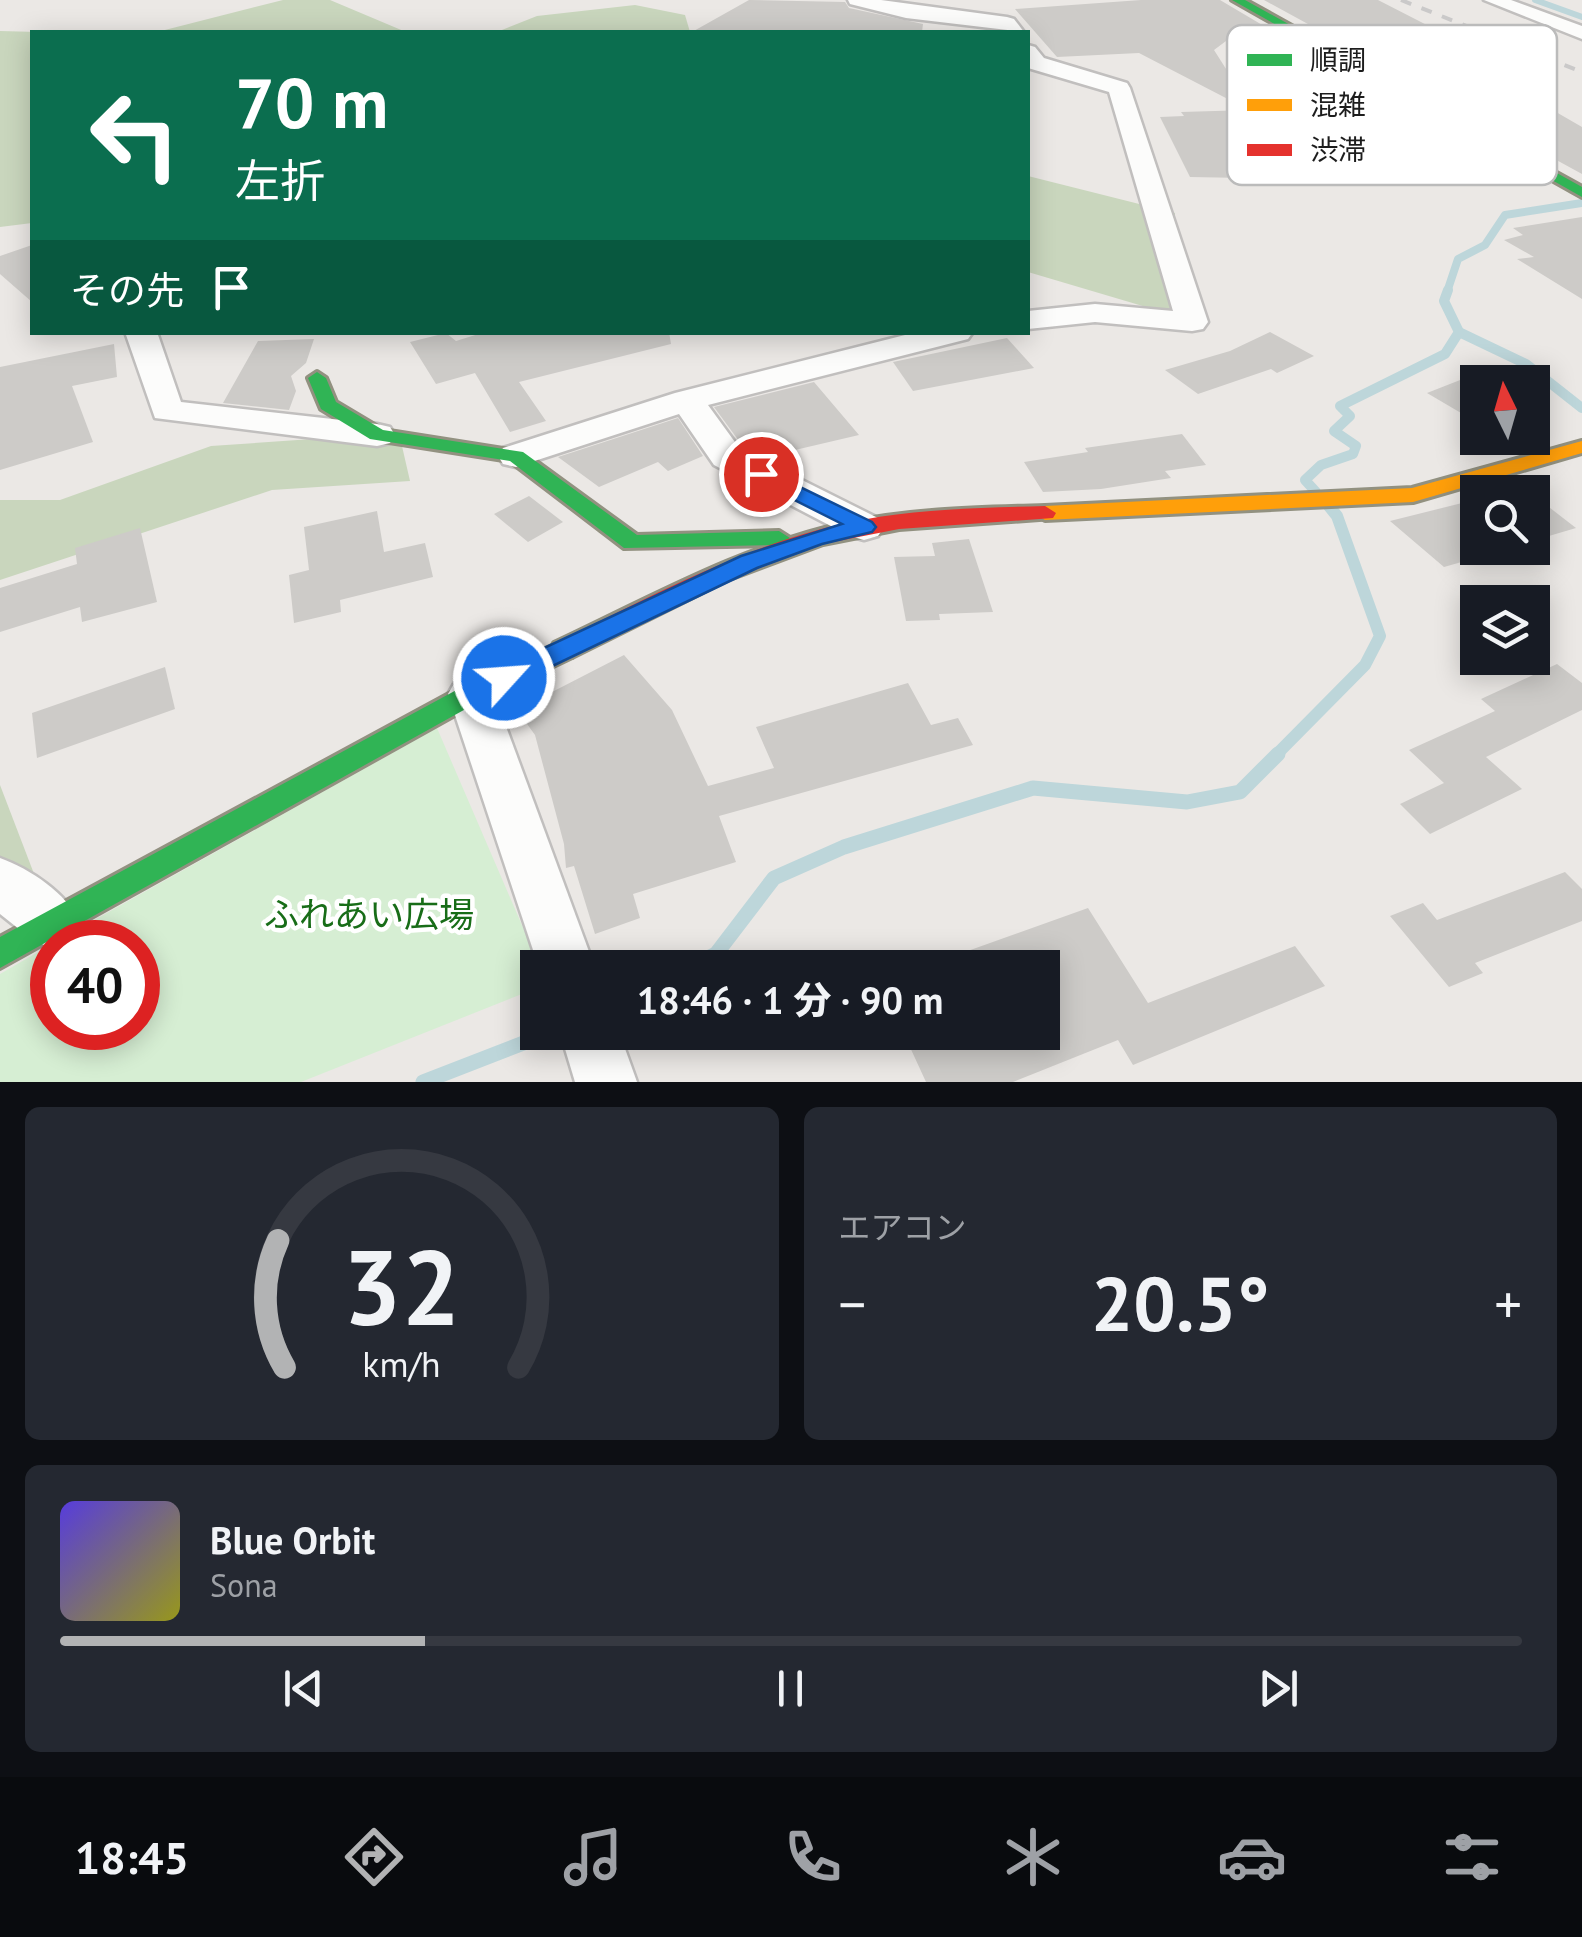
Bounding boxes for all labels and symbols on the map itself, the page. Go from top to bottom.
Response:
legend [1227,25,1557,185]
text: 順調 [1310,41,1366,78]
text: 混雑 [1310,86,1366,123]
text: 渋滞 [1310,131,1366,168]
north arrow [1460,365,1550,455]
pin [719,432,804,517]
position arrow [452,626,556,730]
park label: ふれあい広場 [264,891,474,937]
speed limit sign: 40 [30,920,160,1050]

